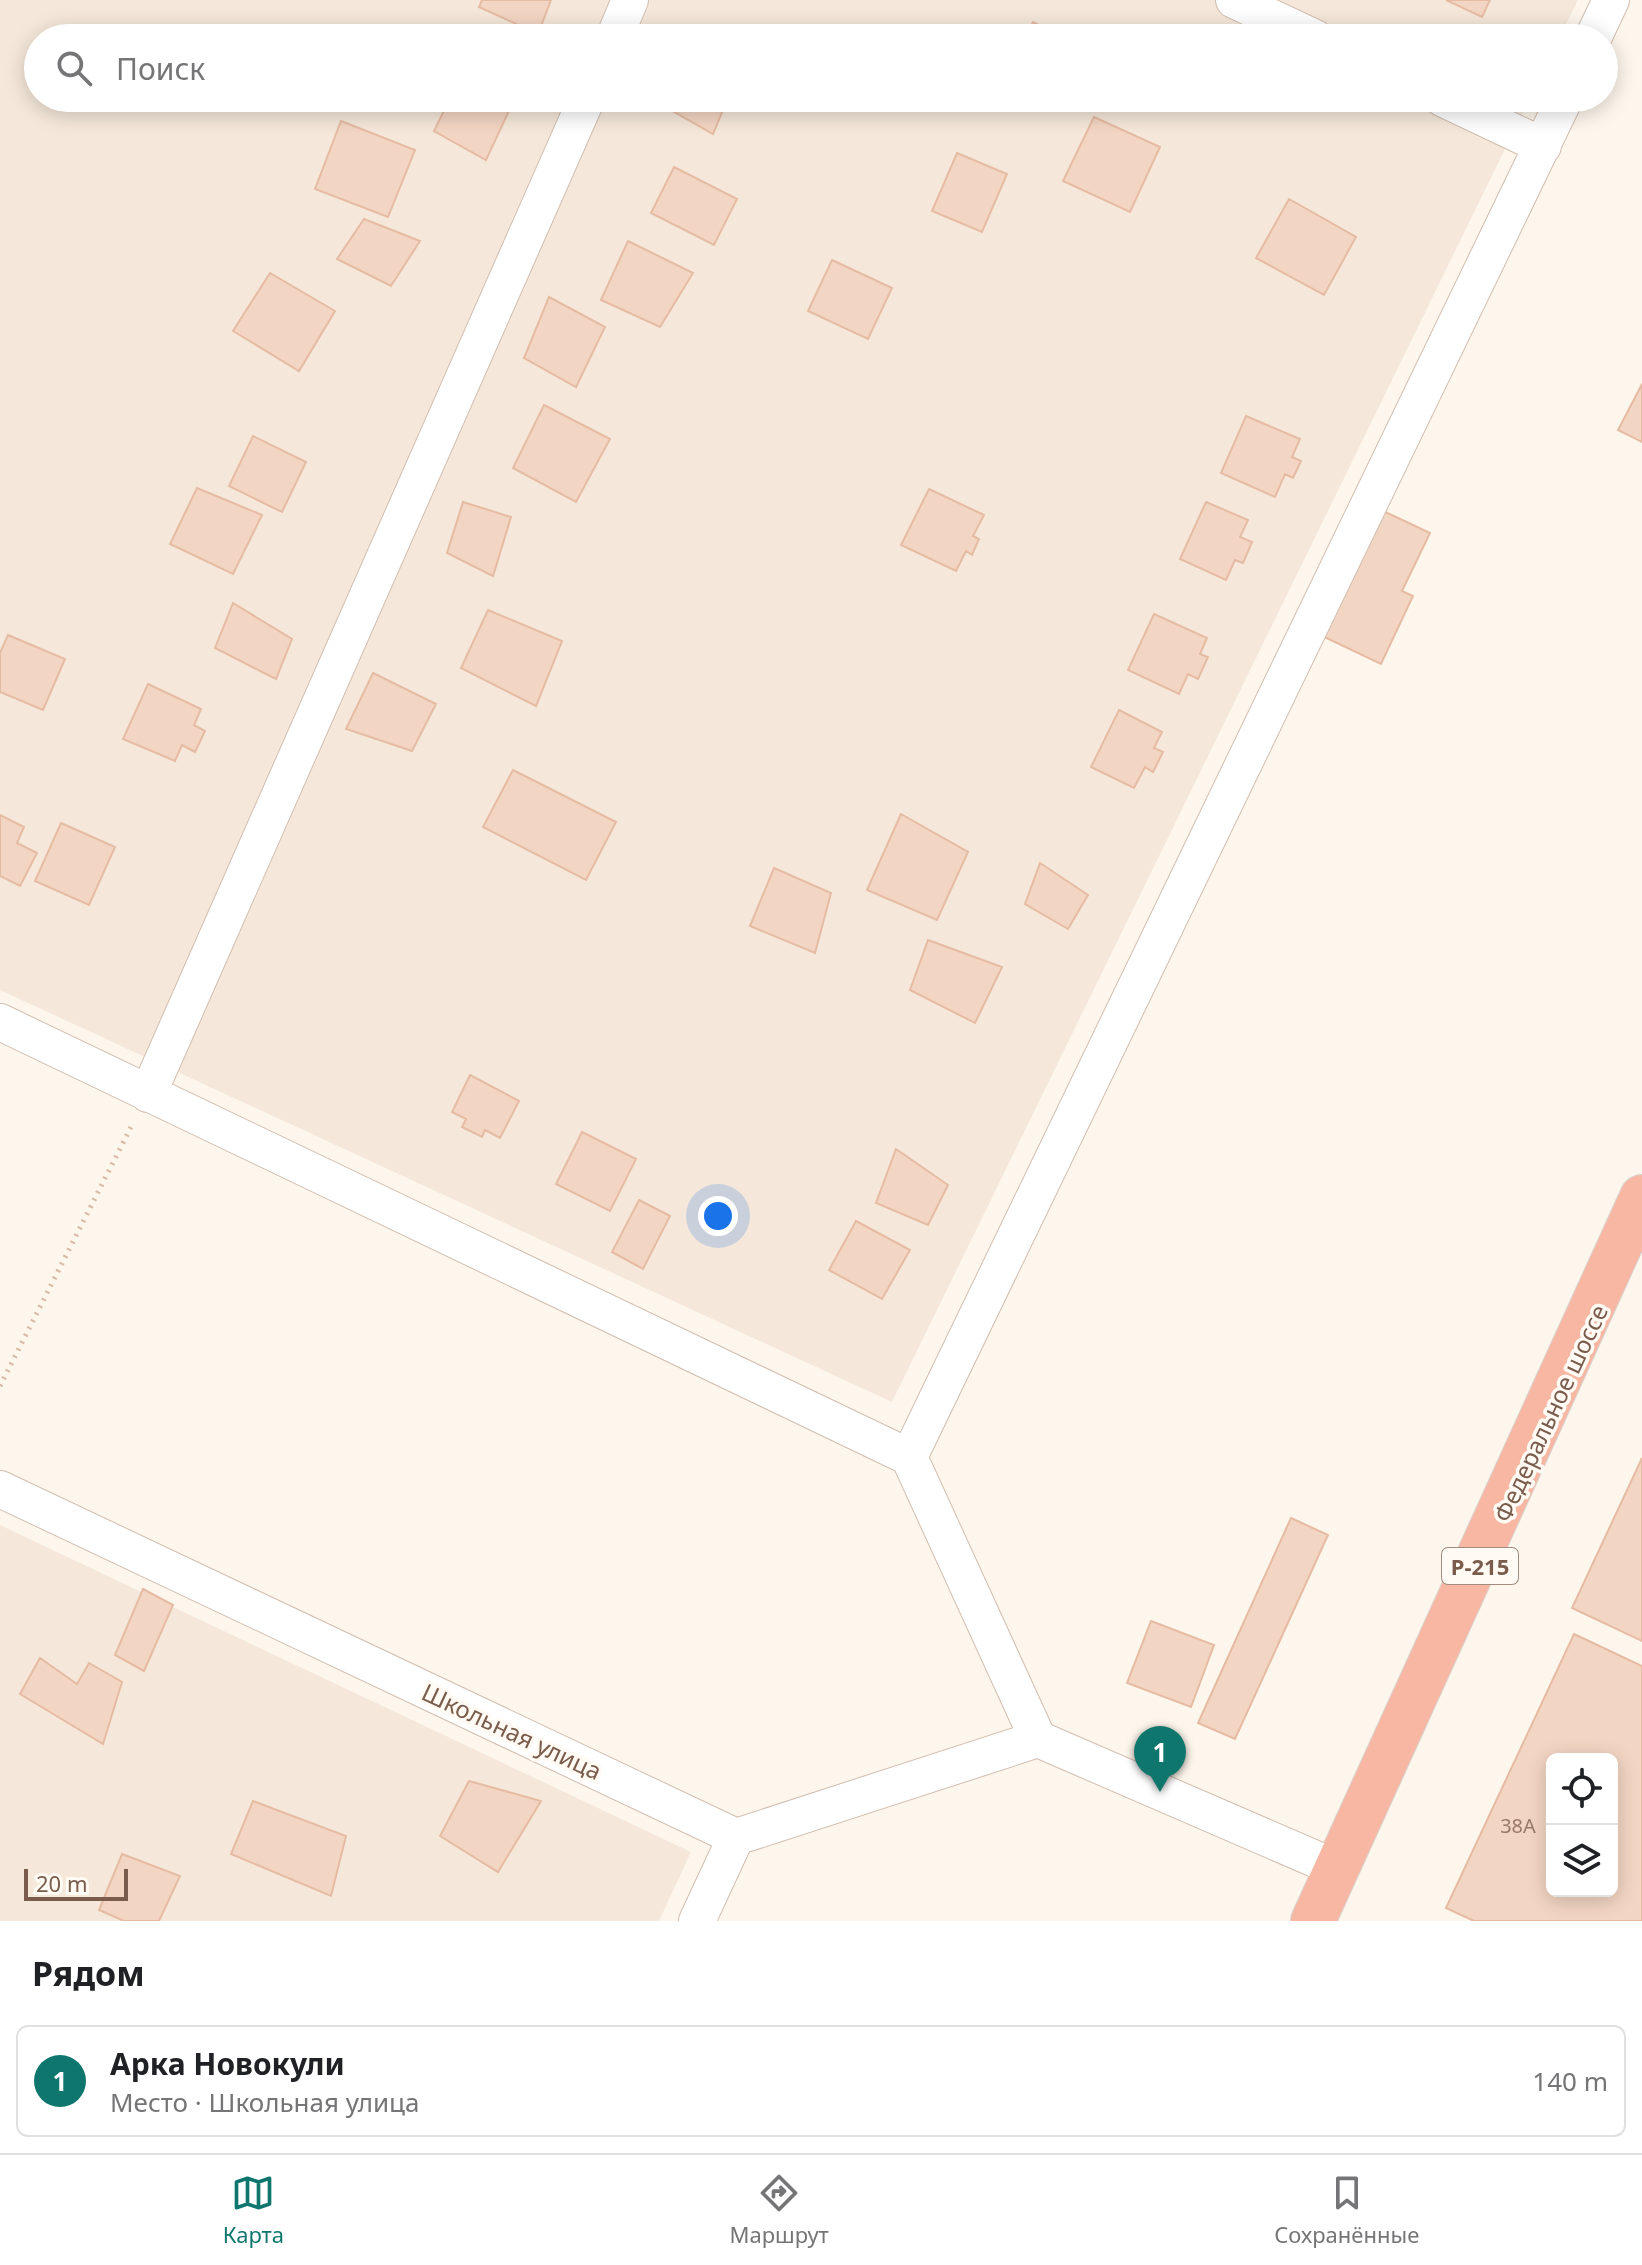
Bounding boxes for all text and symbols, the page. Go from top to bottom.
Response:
search box [24,24,1618,112]
icon: search [52,46,96,90]
text: Поиск [116,48,205,89]
your location [698,1196,738,1236]
street label: Федеральное шоссе [1485,1299,1615,1527]
road number: P-215 [1442,1548,1518,1584]
street label: Школьная улица [417,1675,607,1787]
pin: 1 [1134,1726,1186,1792]
map controls [1546,1753,1618,1897]
button: locate [1546,1753,1618,1825]
house number: 38А [1500,1812,1536,1839]
button: layers [1546,1825,1618,1897]
scale bar [24,1865,128,1901]
text: 20 m [36,1868,87,1898]
text: Рядом [32,1950,145,1996]
text: Арка Новокули [110,2043,345,2084]
text: 1 [53,2063,67,2099]
text: 140 m [1532,2063,1608,2099]
text: Место · Школьная улица [110,2084,419,2120]
tab: Карта [223,2171,284,2249]
tab: Маршрут [729,2171,829,2249]
tab: Сохранённые [1274,2171,1419,2249]

